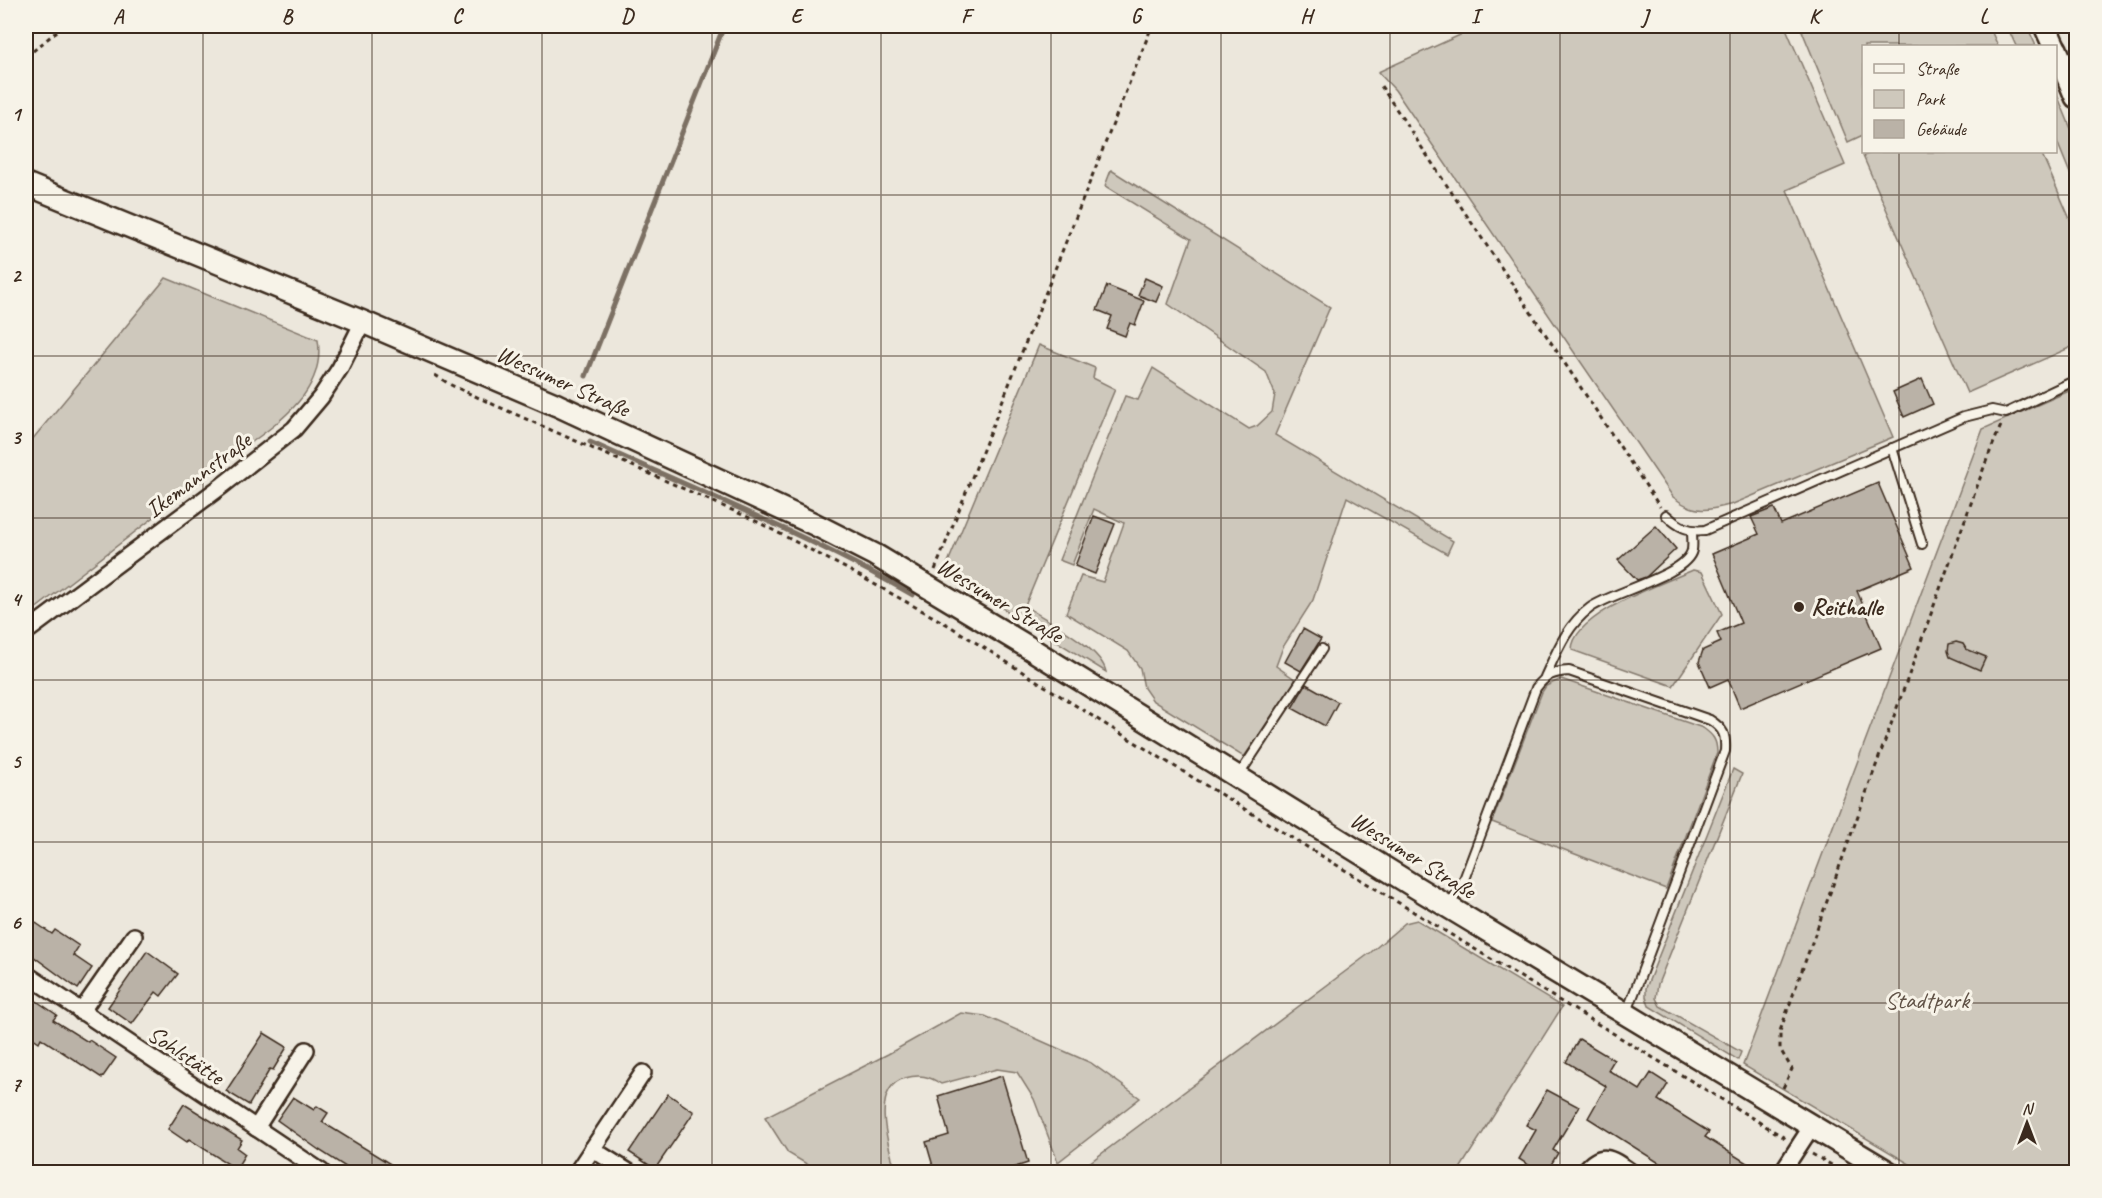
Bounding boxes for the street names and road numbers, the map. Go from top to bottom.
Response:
street label: Wessumer Straße [492,338,636,425]
street label: Ikemannstraße [139,424,259,525]
street label: Wessumer Straße [931,550,1071,651]
street label: Wessumer Straße [1345,805,1483,907]
street label: Sohlstätte [142,1019,232,1093]

